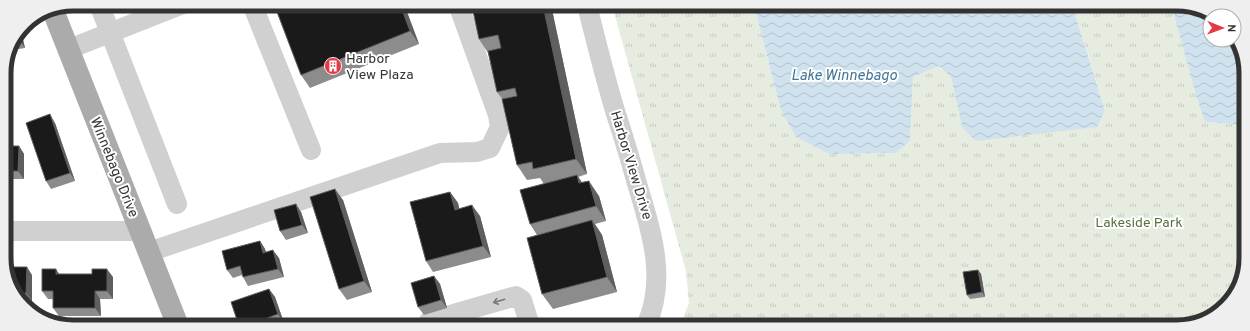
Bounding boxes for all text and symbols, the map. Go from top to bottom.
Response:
north arrow [1202,8,1242,48]
text: N [1224,24,1238,32]
place label: Harbor View Plaza [346,51,414,84]
building icon: Harbor View Plaza [323,56,343,76]
water label: Lake Winnebago [791,67,897,86]
street label: Harbor View Drive [606,109,655,222]
street label: Winnebago Drive [86,115,141,220]
park label: Lakeside Park [1095,215,1183,232]
one-way arrow [492,298,505,305]

